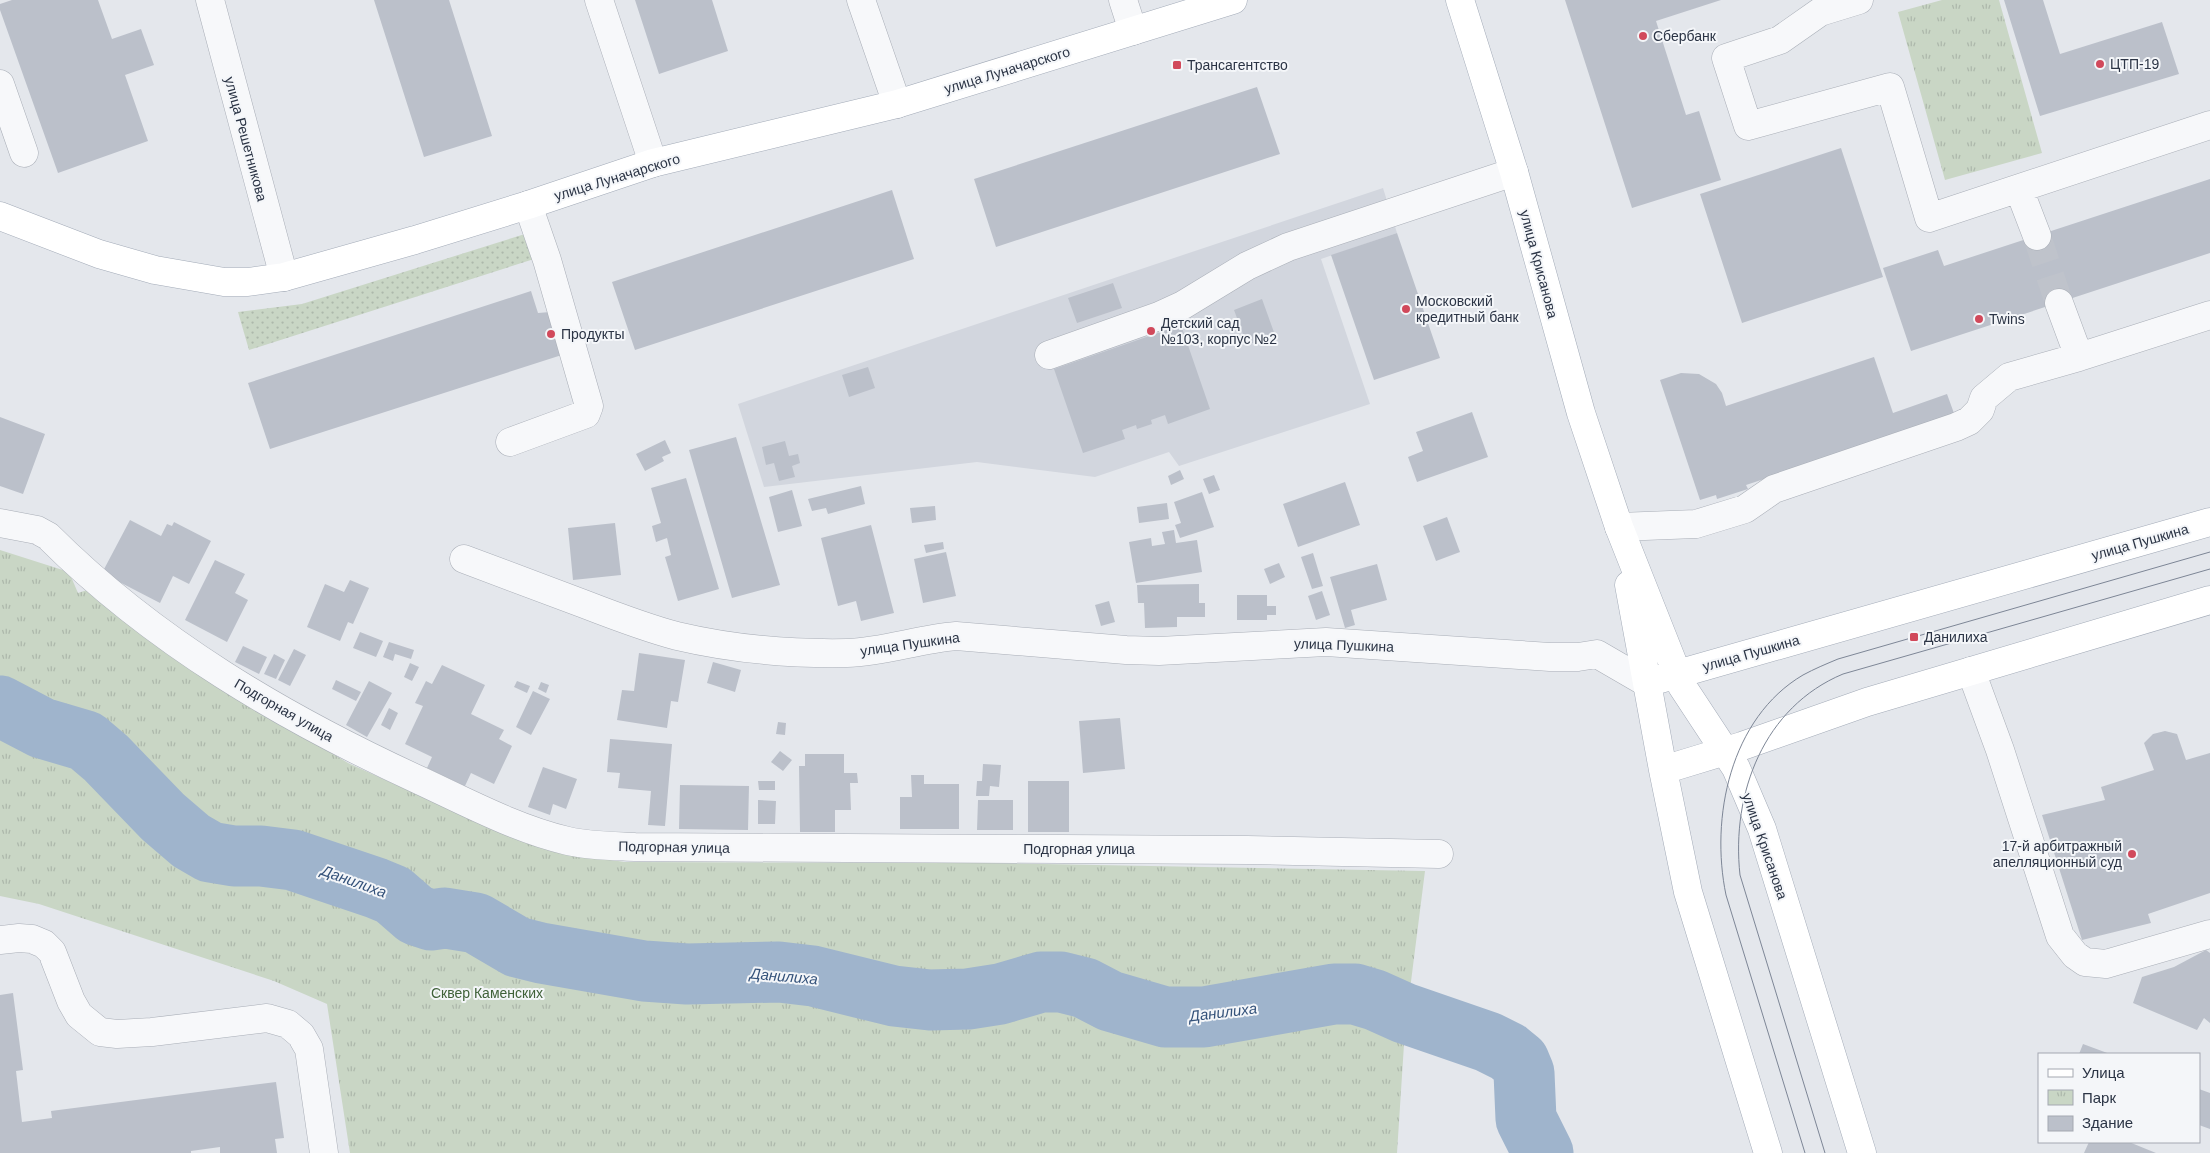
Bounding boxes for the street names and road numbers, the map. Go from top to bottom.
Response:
street label: улица Луначарского [942,43,1072,97]
street label: улица Решетникова [222,75,270,203]
street label: улица Луначарского [552,150,682,204]
street label: улица Крисанова [1517,208,1561,320]
street label: улица Пушкина [2090,520,2191,563]
street label: улица Пушкина [859,629,961,659]
street label: улица Пушкина [1701,631,1802,674]
street label: улица Пушкина [1294,635,1395,655]
street label: Подгорная улица [232,675,336,745]
street label: улица Крисанова [1739,791,1791,902]
street label: Подгорная улица [618,838,730,856]
street label: Подгорная улица [1023,841,1135,857]

